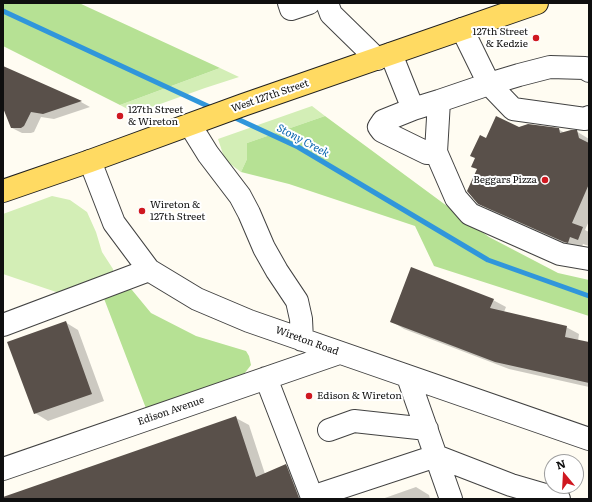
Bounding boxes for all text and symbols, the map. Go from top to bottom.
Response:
place label: 127th Street & Kedzie [473,26,528,50]
marker: 127th Street & Kedzie [531,33,541,43]
street label: West 127th Street [230,77,310,115]
place label: 127th Street & Wireton [128,104,183,128]
marker: 127th Street & Wireton [115,111,125,121]
water label: Stony Creek [274,122,332,160]
place label: Beggars Pizza [473,174,537,186]
marker: Beggars Pizza [540,175,550,185]
place label: Wireton & 127th Street [150,199,205,222]
marker: Wireton & 127th Street [137,206,147,216]
street label: Wireton Road [274,324,340,358]
place label: Edison & Wireton [317,390,402,402]
marker: Edison & Wireton [304,391,314,401]
street label: Edison Avenue [136,394,206,428]
north arrow [544,454,584,494]
text: N [554,455,567,473]

